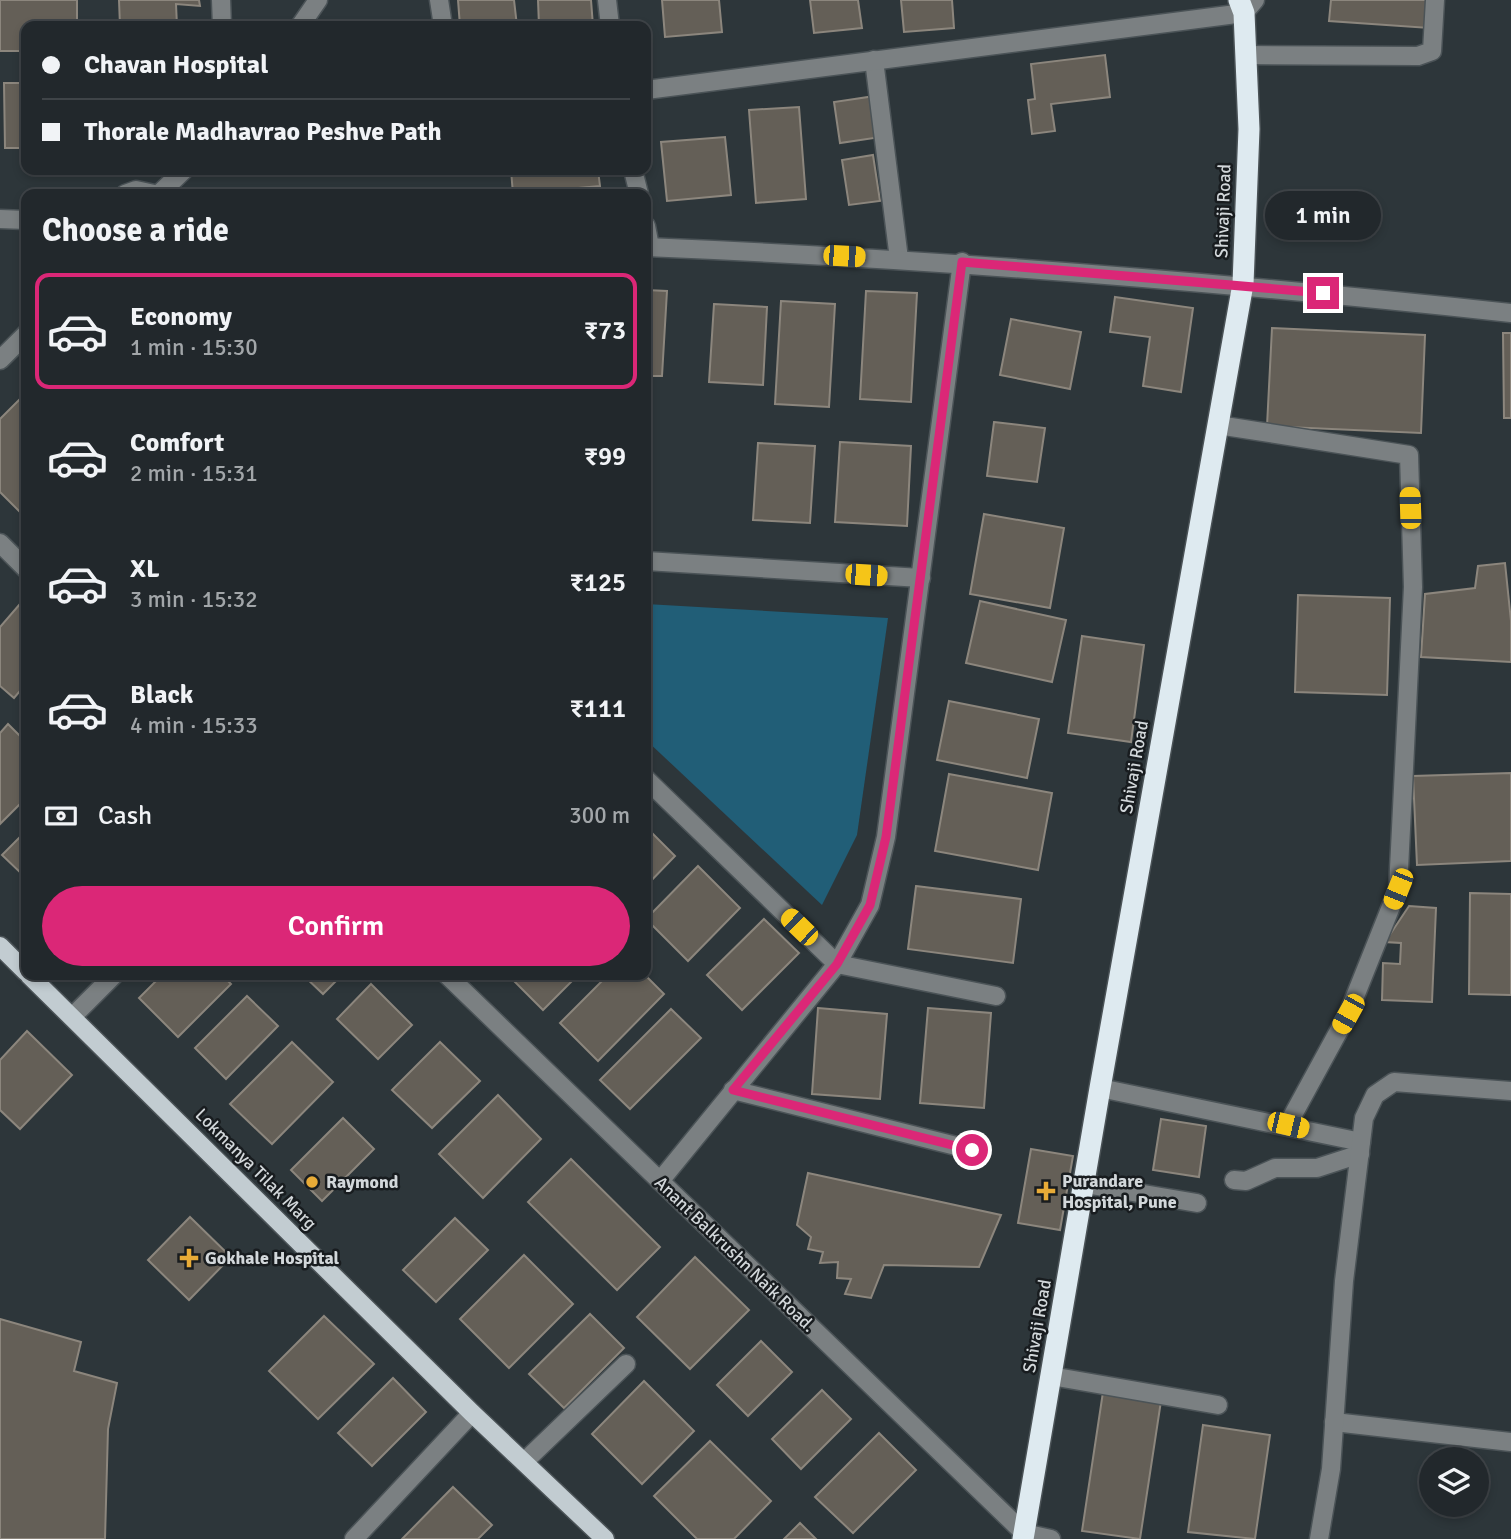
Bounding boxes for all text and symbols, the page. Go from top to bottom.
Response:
text: Chavan Hospital [84,49,268,81]
text: Thorale Madhavrao Peshve Path [84,116,442,148]
street label: Shivaji Road [1210,164,1236,258]
callout: 1 min [1265,191,1381,240]
text: 1 min [1295,201,1351,230]
text: Choose a ride [42,211,229,250]
car [823,244,866,268]
route end [1307,277,1339,309]
icon: car [46,300,109,363]
text: Economy [130,301,232,333]
text: ₹73 [584,315,626,347]
text: 1 min · 15:30 [130,333,258,362]
icon: car [46,426,109,489]
text: Comfort [130,427,224,459]
text: ₹99 [584,441,626,473]
text: 2 min · 15:31 [130,459,258,488]
car [1399,487,1422,529]
icon: car [46,552,109,615]
text: XL [130,553,160,585]
car [845,563,888,587]
text: ₹125 [570,567,626,599]
text: 3 min · 15:32 [130,585,258,614]
icon: car [46,678,109,741]
text: Black [130,679,193,711]
text: ₹111 [570,693,626,725]
text: 4 min · 15:33 [130,711,258,740]
street label: Shivaji Road [1115,719,1153,815]
icon: cash [42,797,80,835]
text: Cash [98,800,152,832]
text: 300 m [569,801,630,830]
car [1381,866,1416,912]
button: Confirm [42,886,630,966]
car [777,905,822,949]
car [1329,991,1368,1037]
street label: Lokmanya Tilak Marg [191,1104,321,1234]
car [1266,1110,1311,1140]
route start [956,1134,988,1166]
place label: Purandare Hospital, Pune [1062,1170,1177,1213]
place label: Raymond [326,1171,399,1193]
street label: Anant Balkrushn Naik Road. [650,1171,820,1337]
marker: Raymond [304,1174,320,1190]
marker: Purandare Hospital, Pune [1036,1181,1056,1201]
place label: Gokhale Hospital [205,1247,340,1269]
marker: Gokhale Hospital [179,1248,199,1268]
street label: Shivaji Road [1018,1278,1056,1374]
map controls [1419,1447,1489,1517]
button: layers [1419,1447,1489,1517]

